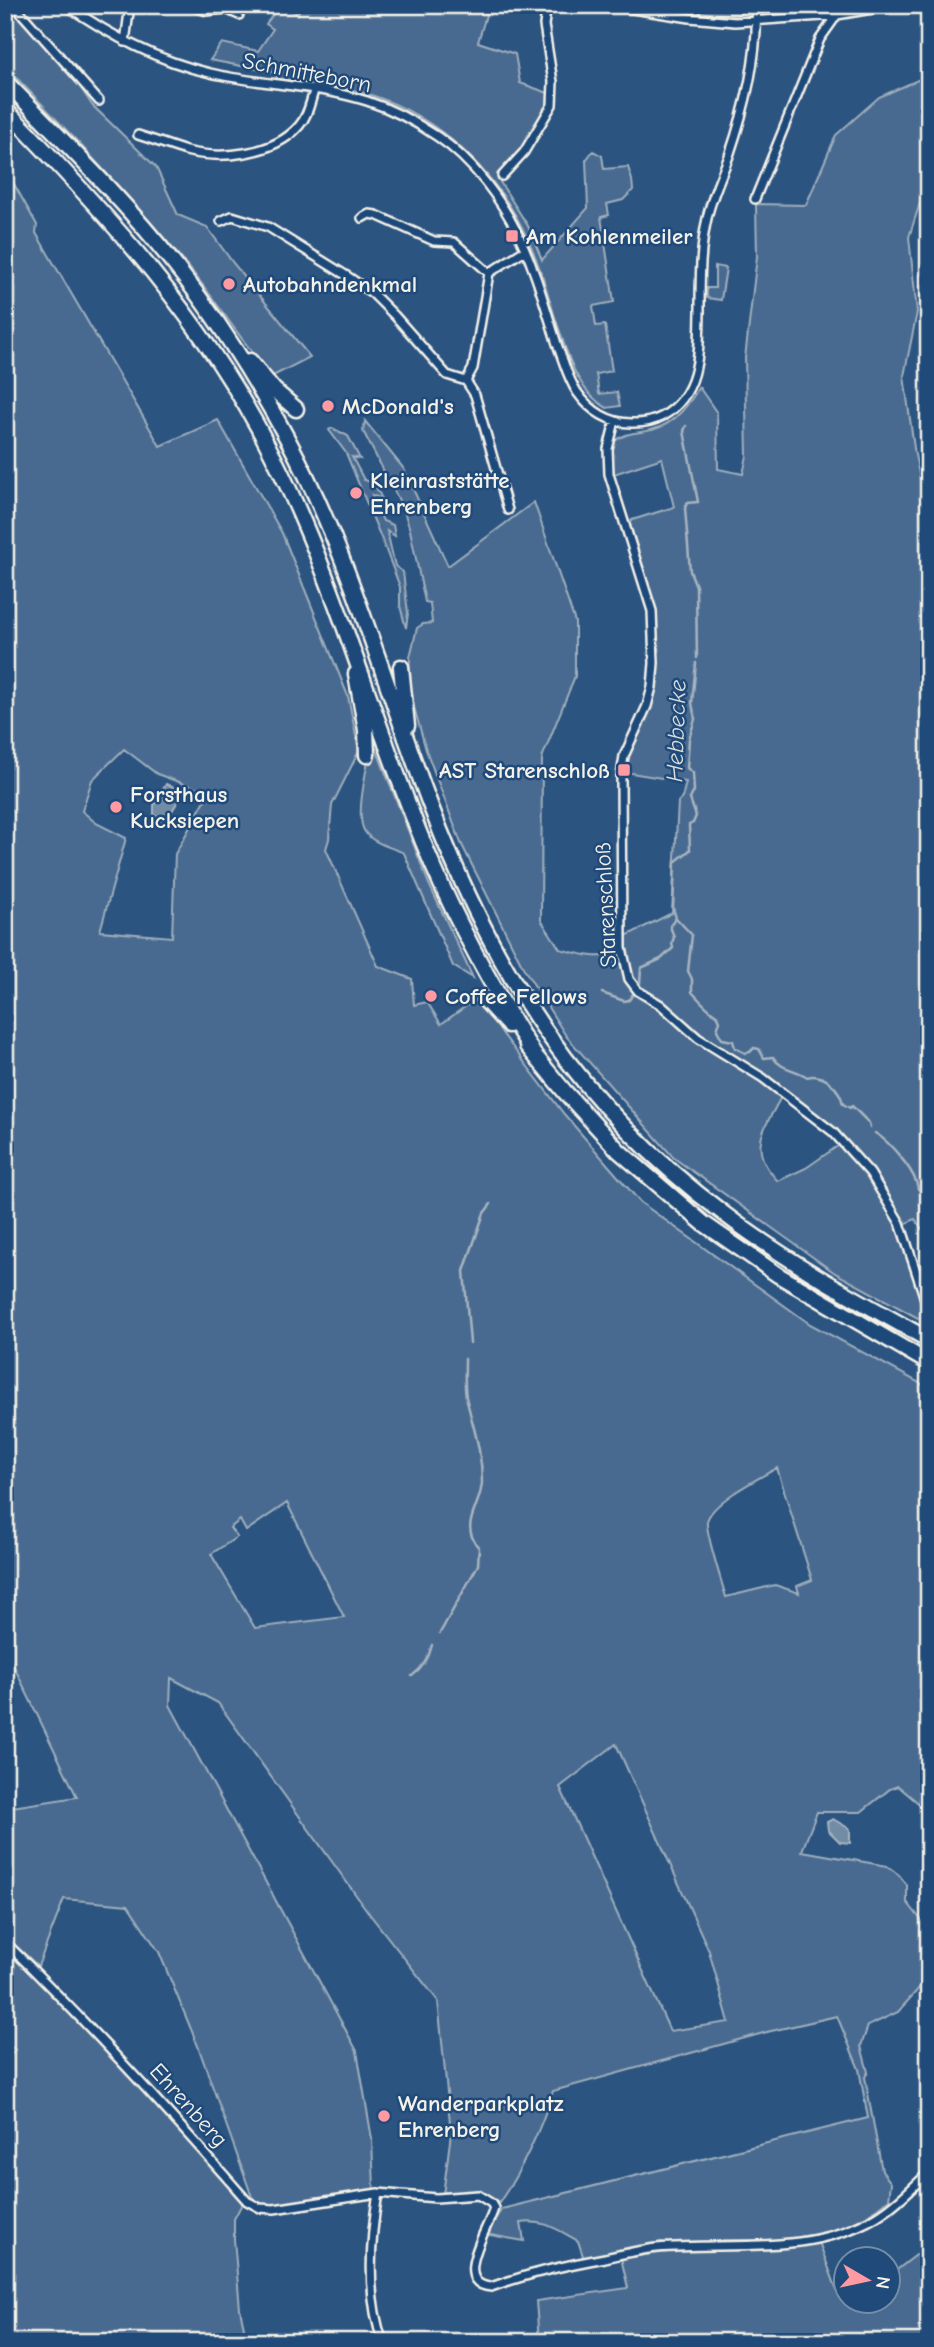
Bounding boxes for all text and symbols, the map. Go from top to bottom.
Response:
street label: Schmitteborn [240,47,374,98]
place label: Am Kohlenmeiler [526,223,693,250]
marker: Am Kohlenmeiler [504,228,520,244]
place label: Autobahndenkmal [243,271,417,298]
marker: Autobahndenkmal [221,276,237,292]
place label: McDonald's [342,393,454,420]
marker: McDonald's [320,398,336,414]
place label: Kleinraststätte Ehrenberg [370,467,510,520]
marker: Kleinraststätte Ehrenberg [348,485,364,501]
water label: Hebbecke [660,679,692,783]
place label: AST Starenschloß [439,757,610,784]
marker: AST Starenschloß [616,762,632,778]
place label: Forsthaus Kucksiepen [130,781,239,834]
marker: Forsthaus Kucksiepen [108,799,124,815]
street label: Starenschloß [589,842,622,968]
place label: Coffee Fellows [445,983,587,1010]
marker: Coffee Fellows [423,988,439,1004]
street label: Ehrenberg [144,2058,233,2153]
place label: Wanderparkplatz Ehrenberg [398,2090,564,2143]
marker: Wanderparkplatz Ehrenberg [376,2108,392,2124]
north arrow [832,2246,902,2316]
text: N [871,2275,895,2290]

